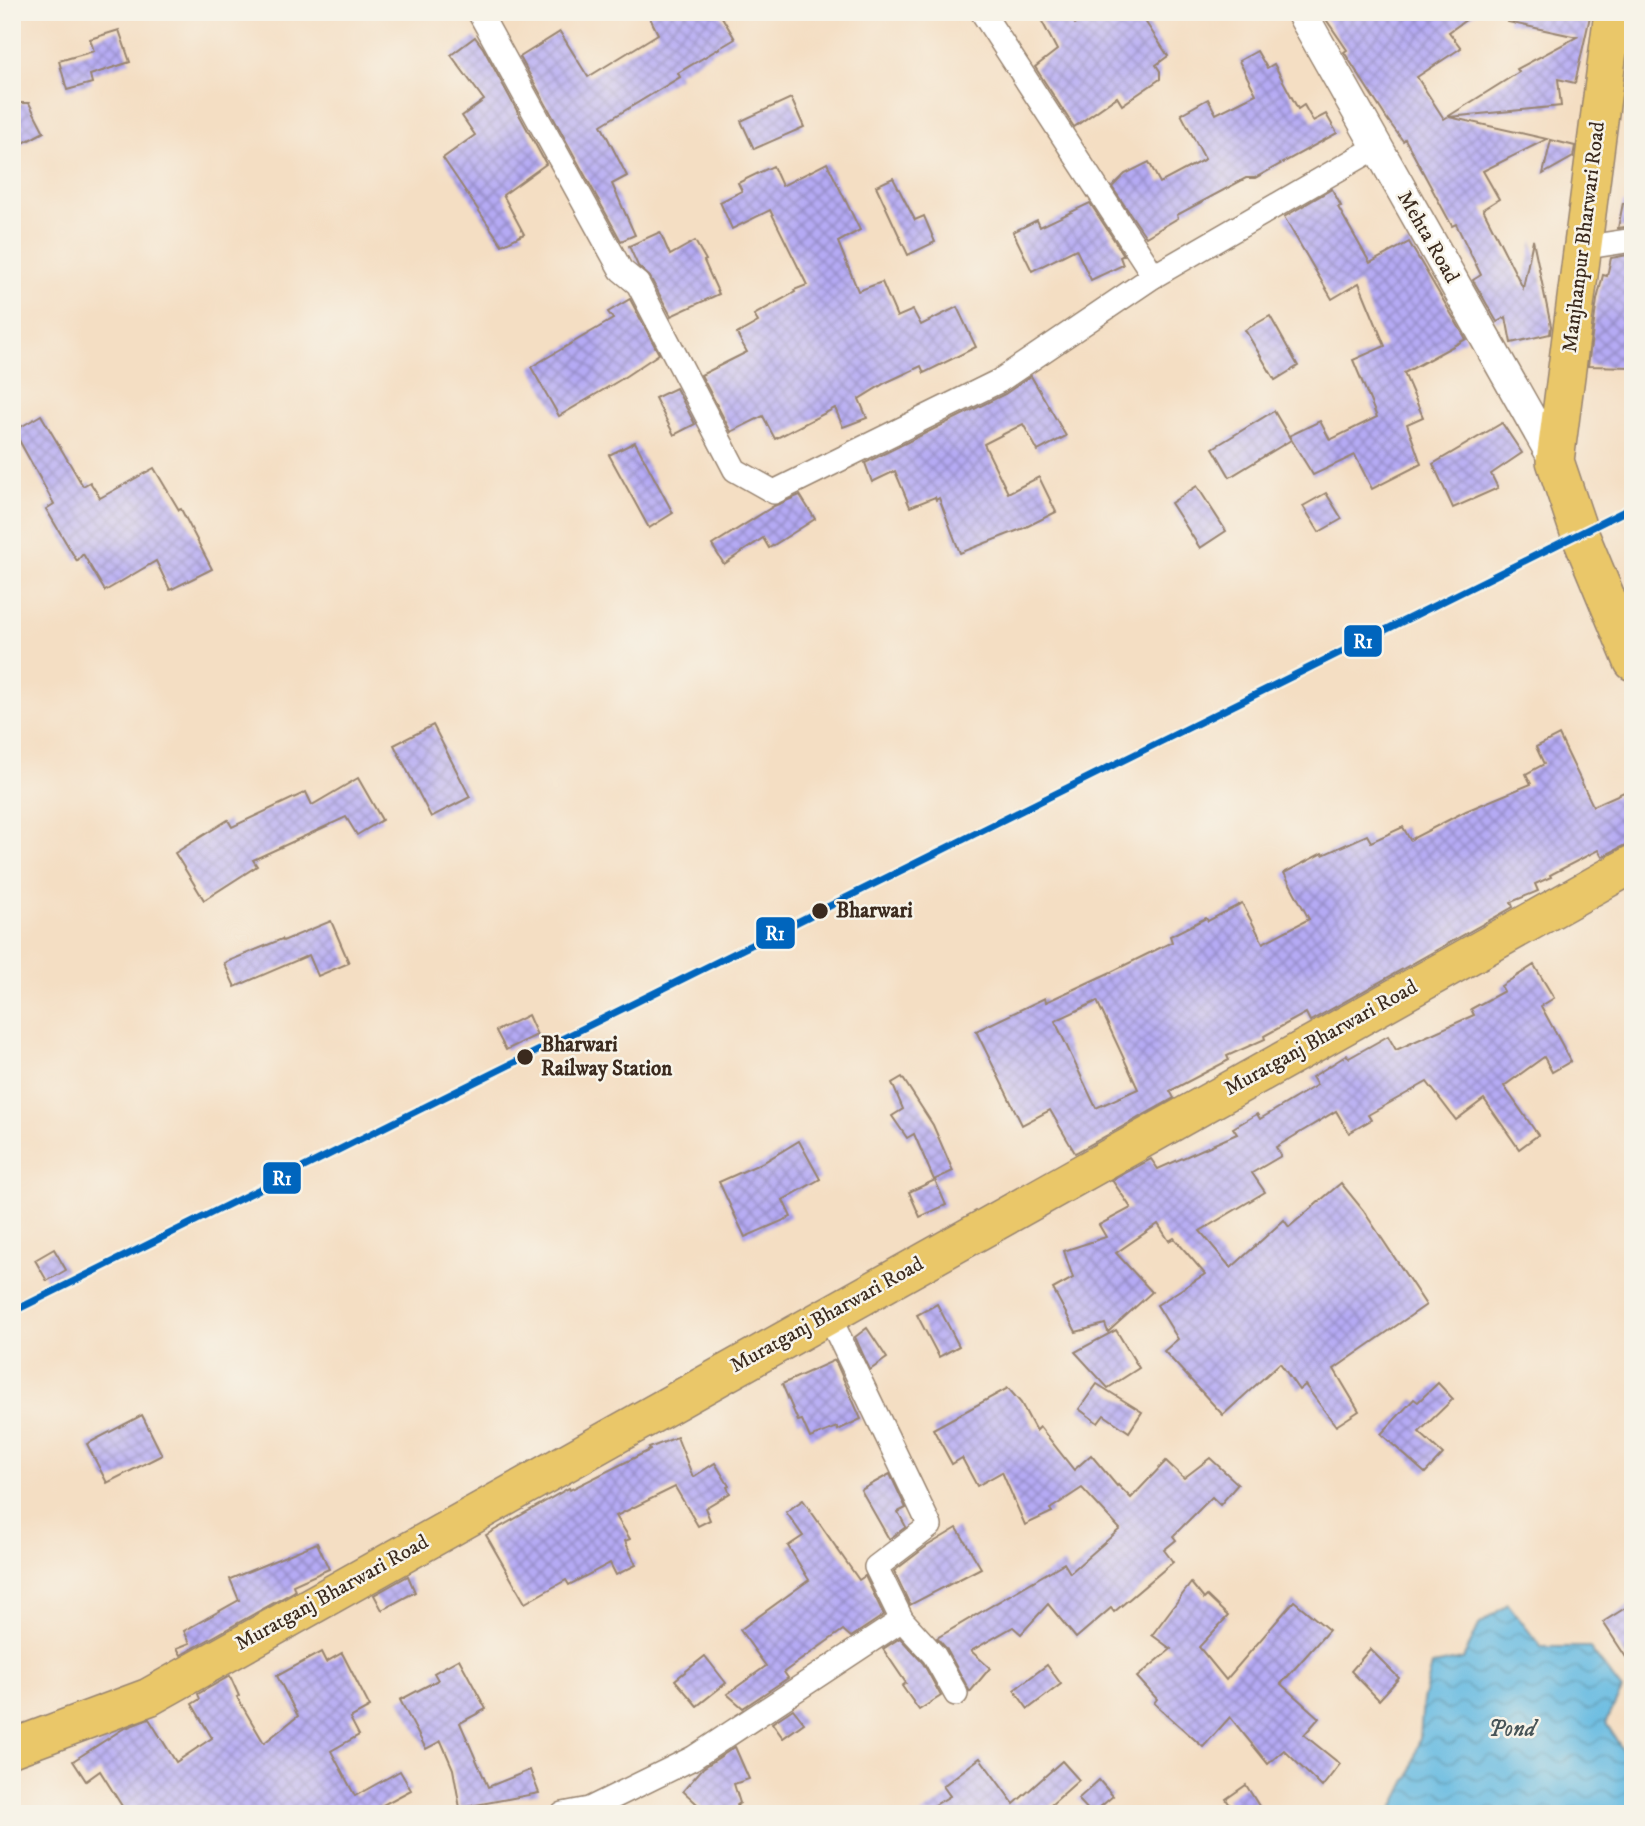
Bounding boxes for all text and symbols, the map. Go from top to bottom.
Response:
street label: Manjhanpur Bharwari Road [1557,119,1611,354]
street label: Mehta Road [1391,186,1465,288]
line badge: R1 [1343,624,1383,658]
text: R1 [1353,631,1373,654]
place label: Bharwari [836,898,913,924]
marker: Bharwari [810,901,830,921]
line badge: R1 [755,916,796,950]
text: R1 [765,923,785,946]
street label: Muratganj Bharwari Road [1220,974,1423,1102]
place label: Bharwari Railway Station [541,1032,673,1082]
marker: Bharwari Railway Station [515,1047,535,1067]
line badge: R1 [262,1161,302,1195]
text: R1 [272,1168,292,1191]
street label: Muratganj Bharwari Road [726,1251,929,1379]
street label: Muratganj Bharwari Road [231,1529,434,1657]
water label: Pond [1488,1715,1539,1744]

